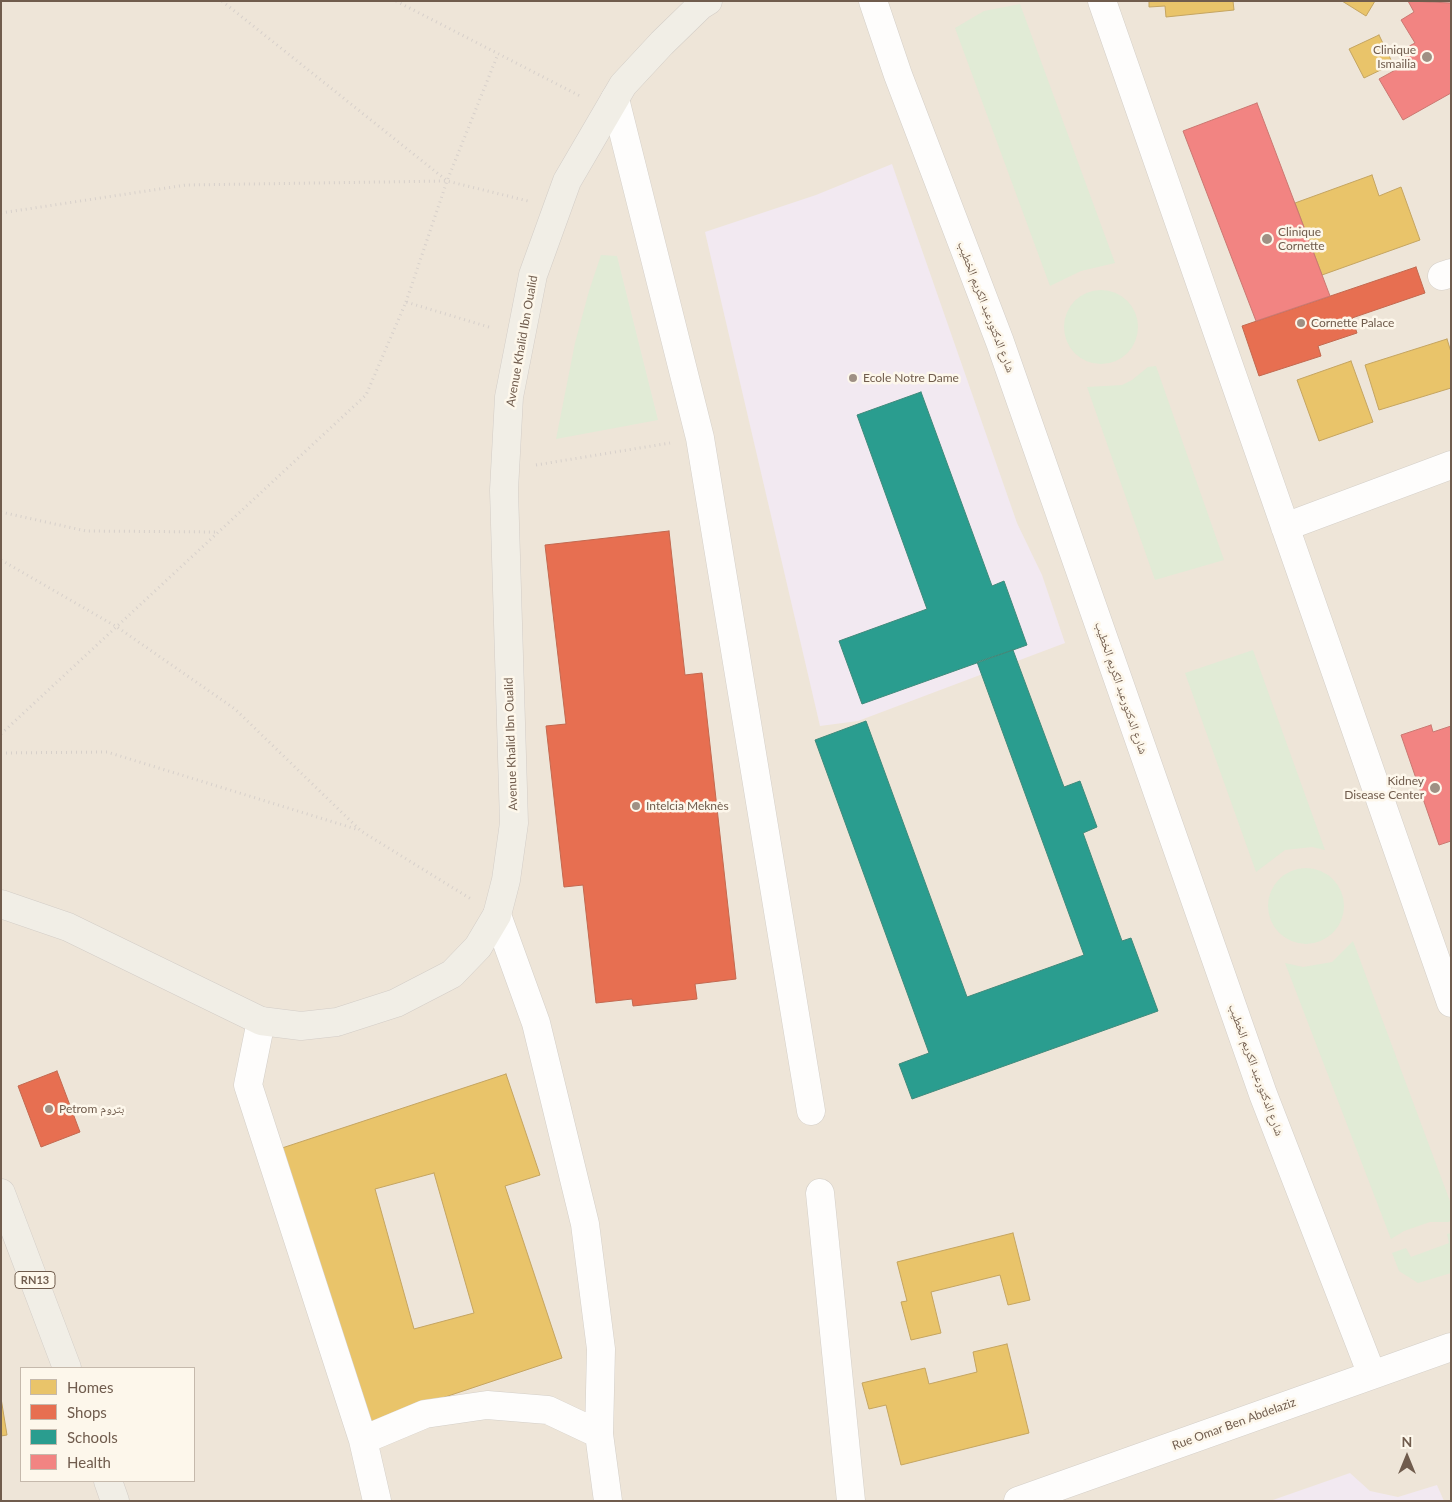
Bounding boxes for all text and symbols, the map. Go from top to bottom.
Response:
place label: Clinique Ismailia [1373,43,1416,71]
marker: Clinique Ismailia [1420,50,1434,64]
place label: Clinique Cornette [1278,225,1325,253]
marker: Clinique Cornette [1260,232,1274,246]
street label: شارع الدكتورعبد الكريم الخطيب [954,239,1018,375]
street label: Avenue Khalid Ibn Oualid [503,274,541,408]
place label: Cornette Palace [1311,316,1394,330]
marker: Cornette Palace [1295,317,1307,329]
place label: Ecole Notre Dame [863,371,959,385]
marker: Ecole Notre Dame [847,372,859,384]
street label: شارع الدكتورعبد الكريم الخطيب [1092,620,1150,756]
street label: Avenue Khalid Ibn Oualid [501,677,521,811]
place label: Kidney Disease Center [1344,774,1424,802]
marker: Kidney Disease Center [1428,781,1442,795]
place label: Intelcia Meknès [646,799,729,813]
marker: Intelcia Meknès [630,800,642,812]
street label: شارع الدكتورعبد الكريم الخطيب [1225,1002,1287,1138]
place label: Petrom بتروم [59,1102,124,1116]
marker: Petrom بتروم [43,1103,55,1115]
road number: RN13 [15,1272,55,1288]
legend [20,1367,195,1482]
text: Homes [67,1378,113,1396]
street label: Rue Omar Ben Abdelaziz [1170,1395,1298,1453]
text: Shops [67,1403,107,1421]
text: Schools [67,1428,118,1446]
north arrow [1382,1432,1432,1482]
text: N [1402,1433,1412,1450]
text: Health [67,1453,111,1471]

